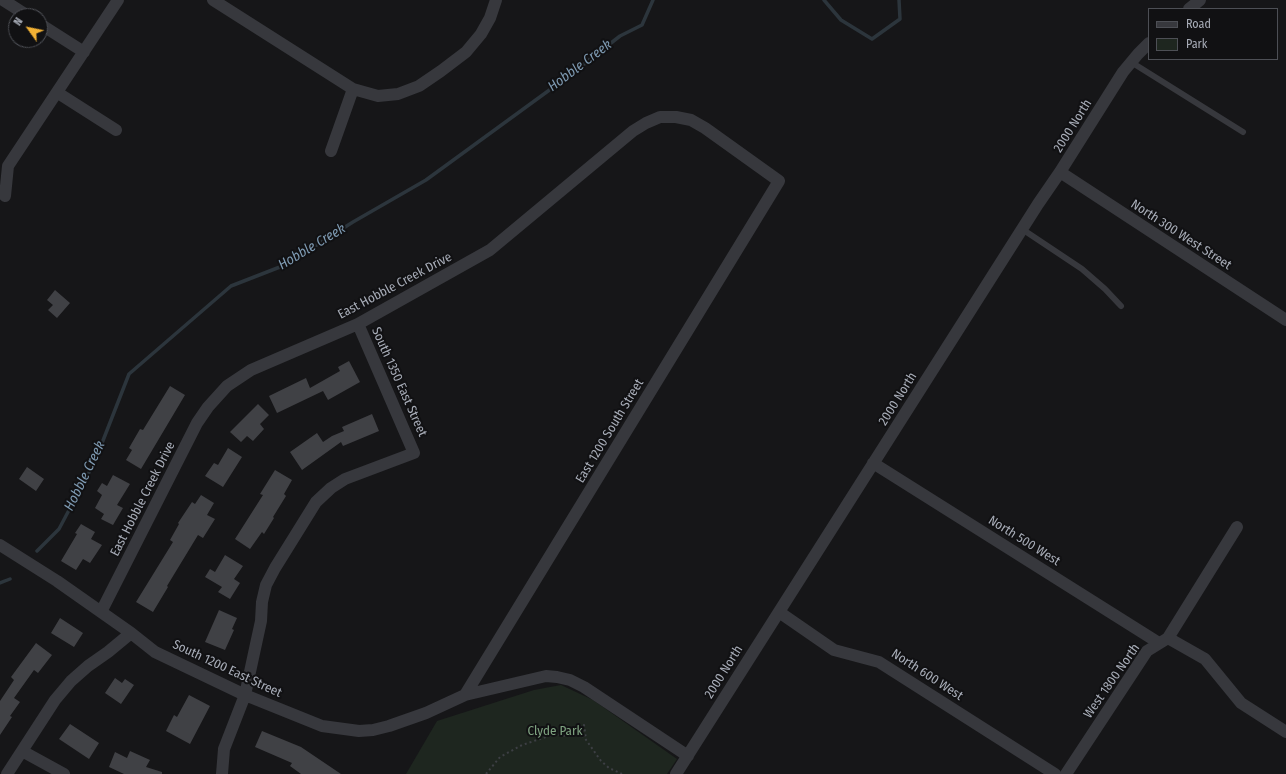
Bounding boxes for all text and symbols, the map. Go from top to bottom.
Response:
north arrow [8,8,48,48]
legend [1148,8,1278,60]
text: N [11,15,26,28]
text: Road [1186,17,1211,31]
water label: Hobble Creek [545,37,615,95]
text: Park [1186,37,1207,51]
street label: 2000 North [1051,97,1095,155]
street label: North 300 West Street [1128,197,1234,273]
water label: Hobble Creek [275,220,349,274]
street label: East Hobble Creek Drive [335,249,455,323]
street label: South 1350 East Street [368,325,430,439]
street label: 2000 North [876,370,920,428]
street label: East 1200 South Street [573,376,647,486]
water label: Hobble Creek [61,438,109,514]
street label: East Hobble Creek Drive [107,439,179,559]
street label: North 500 West [985,513,1063,569]
street label: South 1200 East Street [170,637,284,701]
street label: West 1800 North [1081,641,1143,721]
street label: 2000 North [702,643,746,701]
street label: North 600 West [888,646,966,704]
park label: Clyde Park [527,723,583,739]

